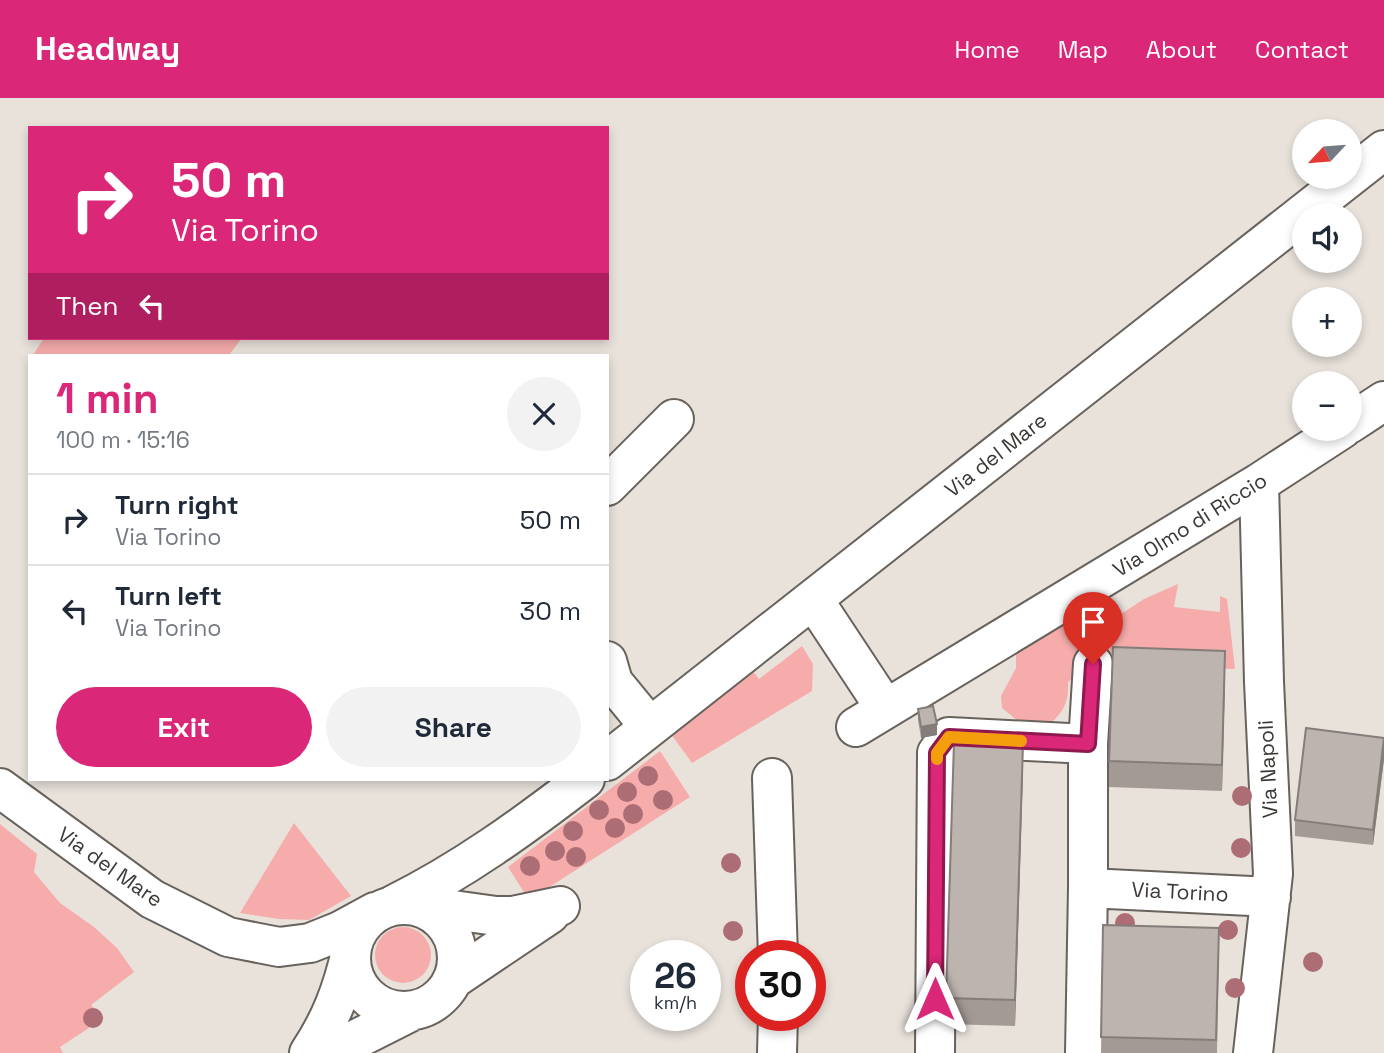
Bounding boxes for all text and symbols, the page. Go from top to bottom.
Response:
text: Headway [35,28,180,70]
text: Home [954,34,1020,65]
text: Map [1058,34,1108,65]
text: About [1146,34,1217,65]
text: Contact [1255,34,1349,65]
north arrow [1292,119,1362,189]
map controls [1292,119,1362,441]
text: 50 m [171,149,286,211]
icon: right [56,154,147,245]
button: sound [1292,203,1362,273]
text: Via Torino [171,210,319,250]
icon: left [133,287,171,325]
button: + [1292,287,1362,357]
text: Then [56,289,119,323]
button: − [1292,371,1362,441]
text: 1 min [56,372,159,425]
button: close [507,377,581,451]
street label: Via del Mare [939,406,1052,503]
text: 100 m · 15:16 [56,425,190,455]
street label: Via Olmo di Riccio [1108,466,1272,583]
text: Turn right [115,488,239,522]
icon: right [56,501,94,539]
text: 50 m [520,503,581,537]
text: Via Torino [115,522,221,552]
text: Turn left [115,579,222,613]
icon: left [56,592,94,630]
pin [1063,592,1123,664]
text: 30 m [520,594,581,628]
icon: arrive [1074,603,1112,641]
text: Via Torino [115,613,221,643]
button: Exit [56,687,312,767]
button: Share [326,687,581,767]
street label: Via Napoli [1251,719,1284,819]
street label: Via del Mare [52,820,168,913]
street label: Via Torino [1131,875,1229,908]
speed limit sign: 30 [735,940,826,1031]
text: 26 [654,954,697,998]
position arrow [898,962,972,1036]
text: km/h [654,991,697,1014]

